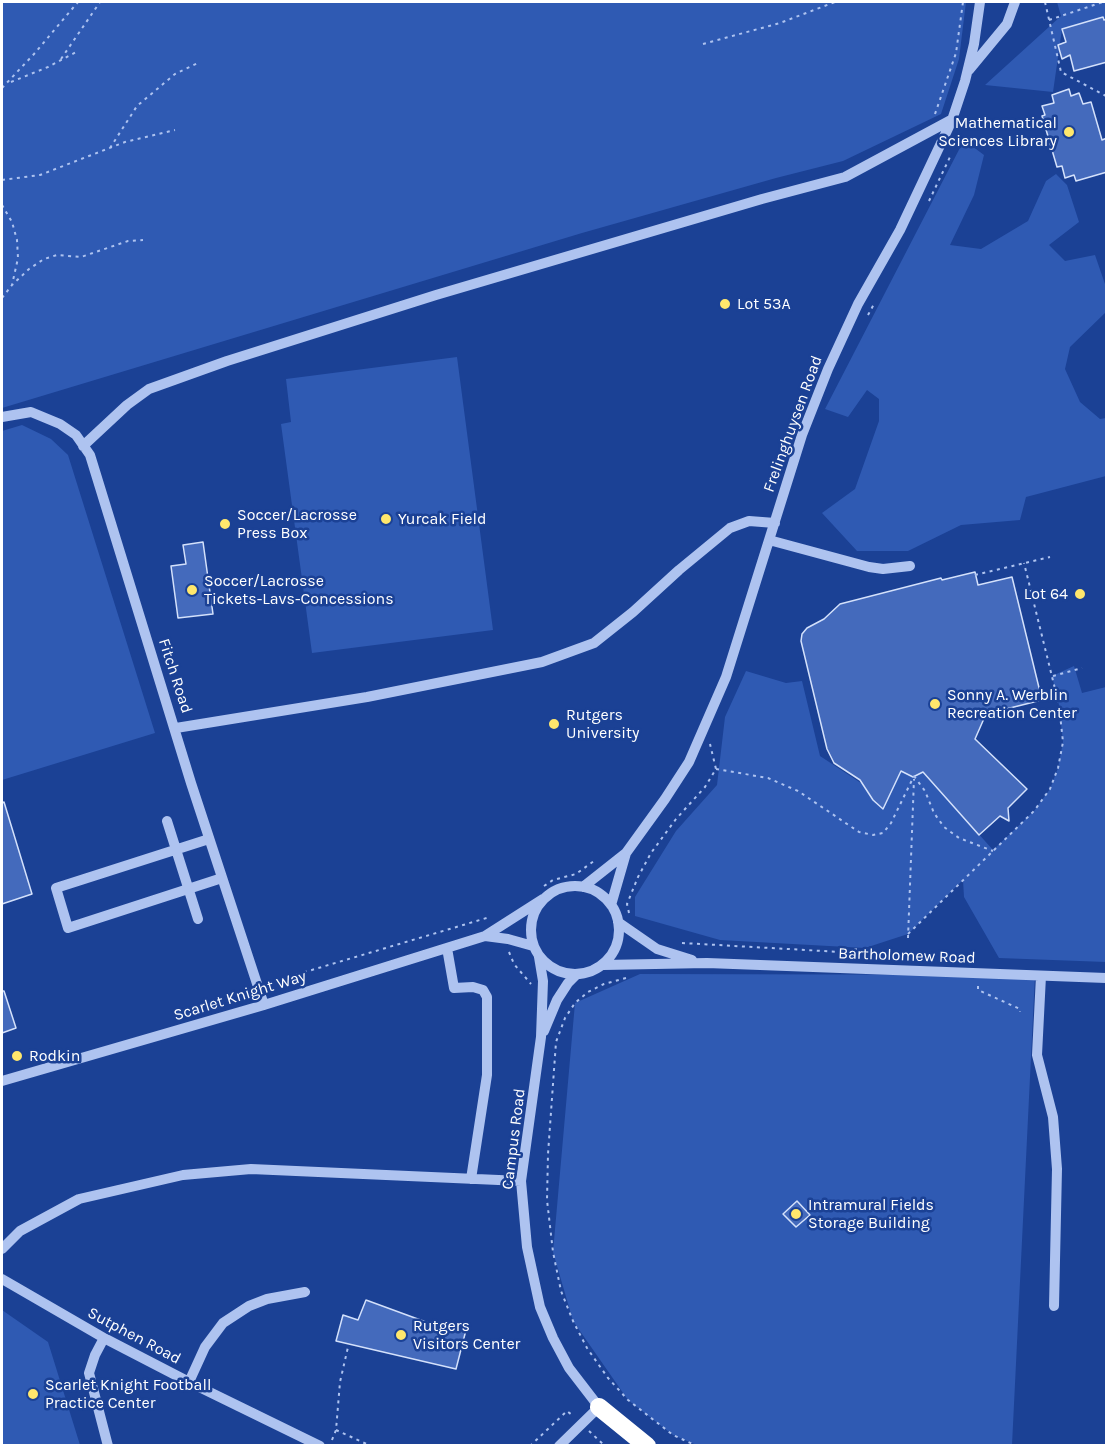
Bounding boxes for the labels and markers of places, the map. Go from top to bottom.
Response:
place label: Mathematical Sciences Library [938,113,1057,151]
marker: Mathematical Sciences Library [1062,125,1076,139]
place label: Lot 53A [737,294,791,314]
marker: Lot 53A [718,297,732,311]
place label: Soccer/Lacrosse Press Box [237,505,357,543]
place label: Yurcak Field [398,509,486,529]
marker: Yurcak Field [379,512,393,526]
marker: Soccer/Lacrosse Press Box [218,517,232,531]
place label: Soccer/Lacrosse Tickets-Lavs-Concessions [204,571,394,609]
marker: Soccer/Lacrosse Tickets-Lavs-Concessions [185,583,199,597]
place label: Lot 64 [1024,584,1068,604]
marker: Lot 64 [1073,587,1087,601]
place label: Sonny A. Werblin Recreation Center [947,685,1077,723]
marker: Sonny A. Werblin Recreation Center [928,697,942,711]
place label: Rutgers University [566,705,640,743]
marker: Rutgers University [547,717,561,731]
place label: Rodkin [29,1046,80,1066]
marker: Rodkin [10,1049,24,1063]
place label: Intramural Fields Storage Building [808,1195,934,1233]
marker: Intramural Fields Storage Building [789,1207,803,1221]
place label: Rutgers Visitors Center [413,1316,520,1354]
marker: Rutgers Visitors Center [394,1328,408,1342]
place label: Scarlet Knight Football Practice Center [45,1375,211,1413]
marker: Scarlet Knight Football Practice Center [26,1387,40,1401]

